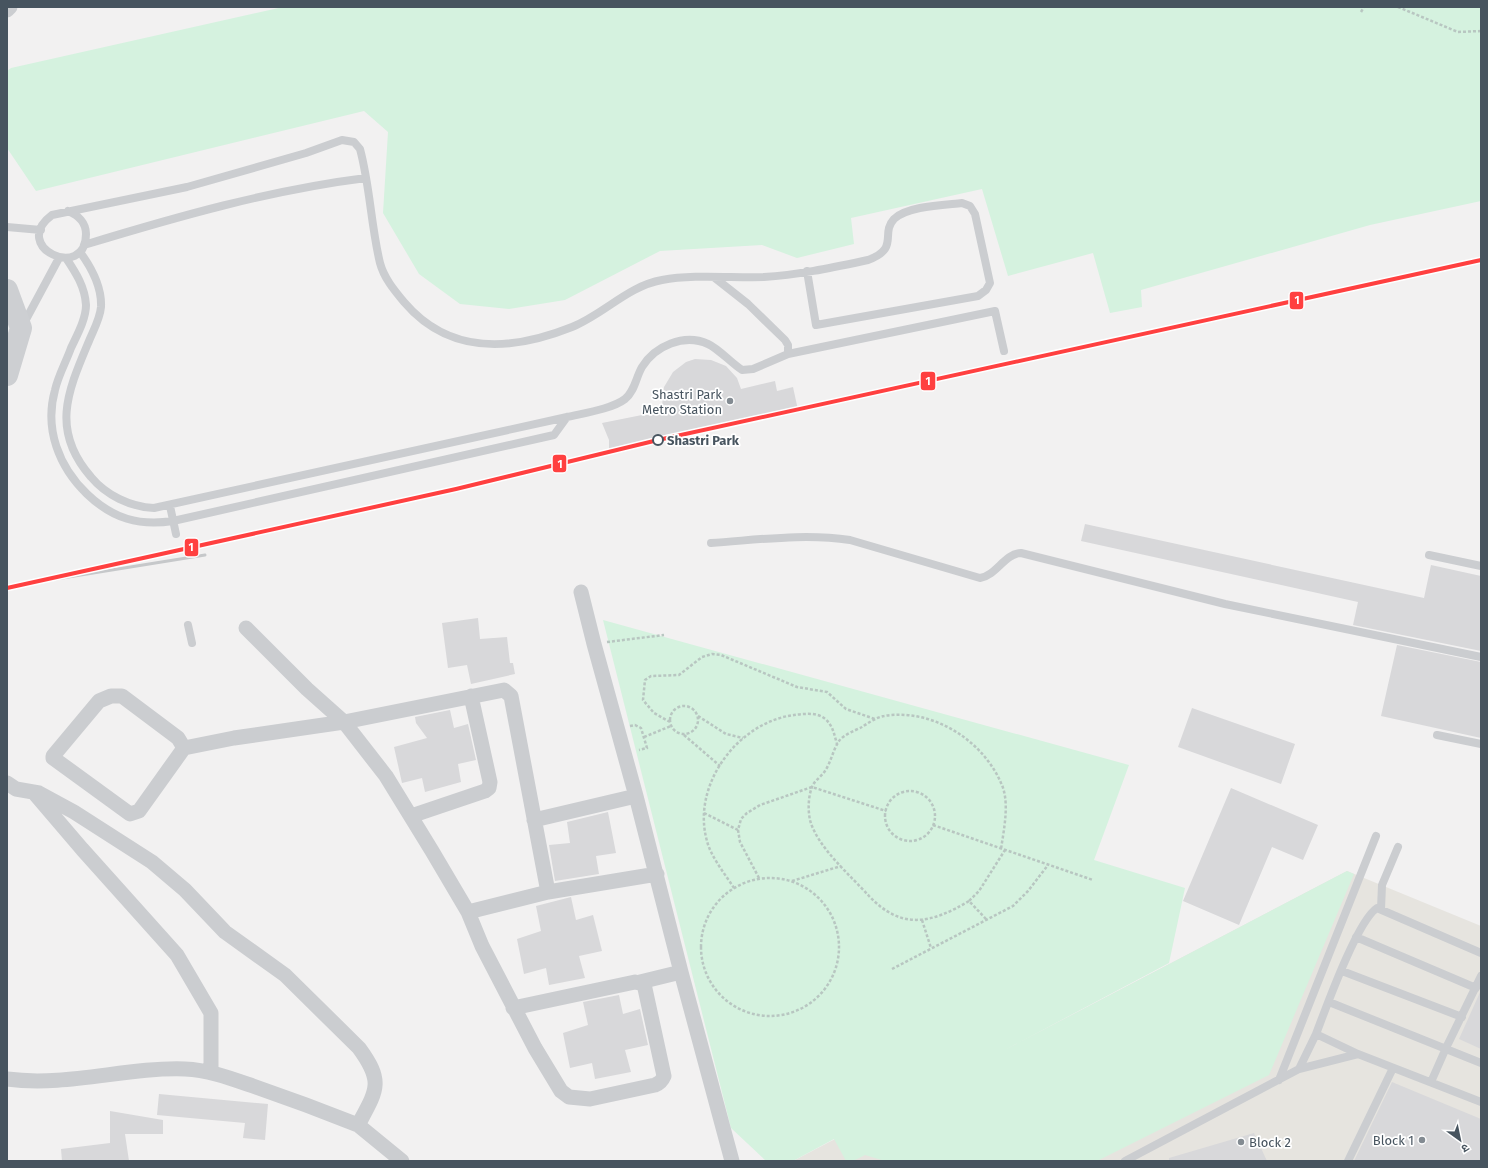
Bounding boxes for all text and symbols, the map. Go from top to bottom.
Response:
line badge: 1 [1289,291,1304,310]
text: 1 [1294,294,1300,307]
line badge: 1 [920,371,936,391]
text: 1 [925,375,931,388]
place label: Shastri Park Metro Station [642,387,722,417]
marker: Shastri Park Metro Station [725,396,735,406]
place label: Shastri Park [667,433,740,448]
marker: Shastri Park [652,434,664,446]
line badge: 1 [552,454,567,473]
text: 1 [557,458,563,471]
line badge: 1 [184,538,199,557]
text: 1 [188,541,194,554]
north arrow [1440,1120,1480,1160]
place label: Block 1 [1373,1133,1414,1148]
place label: Block 2 [1249,1135,1291,1150]
marker: Block 1 [1417,1135,1427,1145]
marker: Block 2 [1236,1137,1246,1147]
text: उ [1458,1141,1471,1155]

